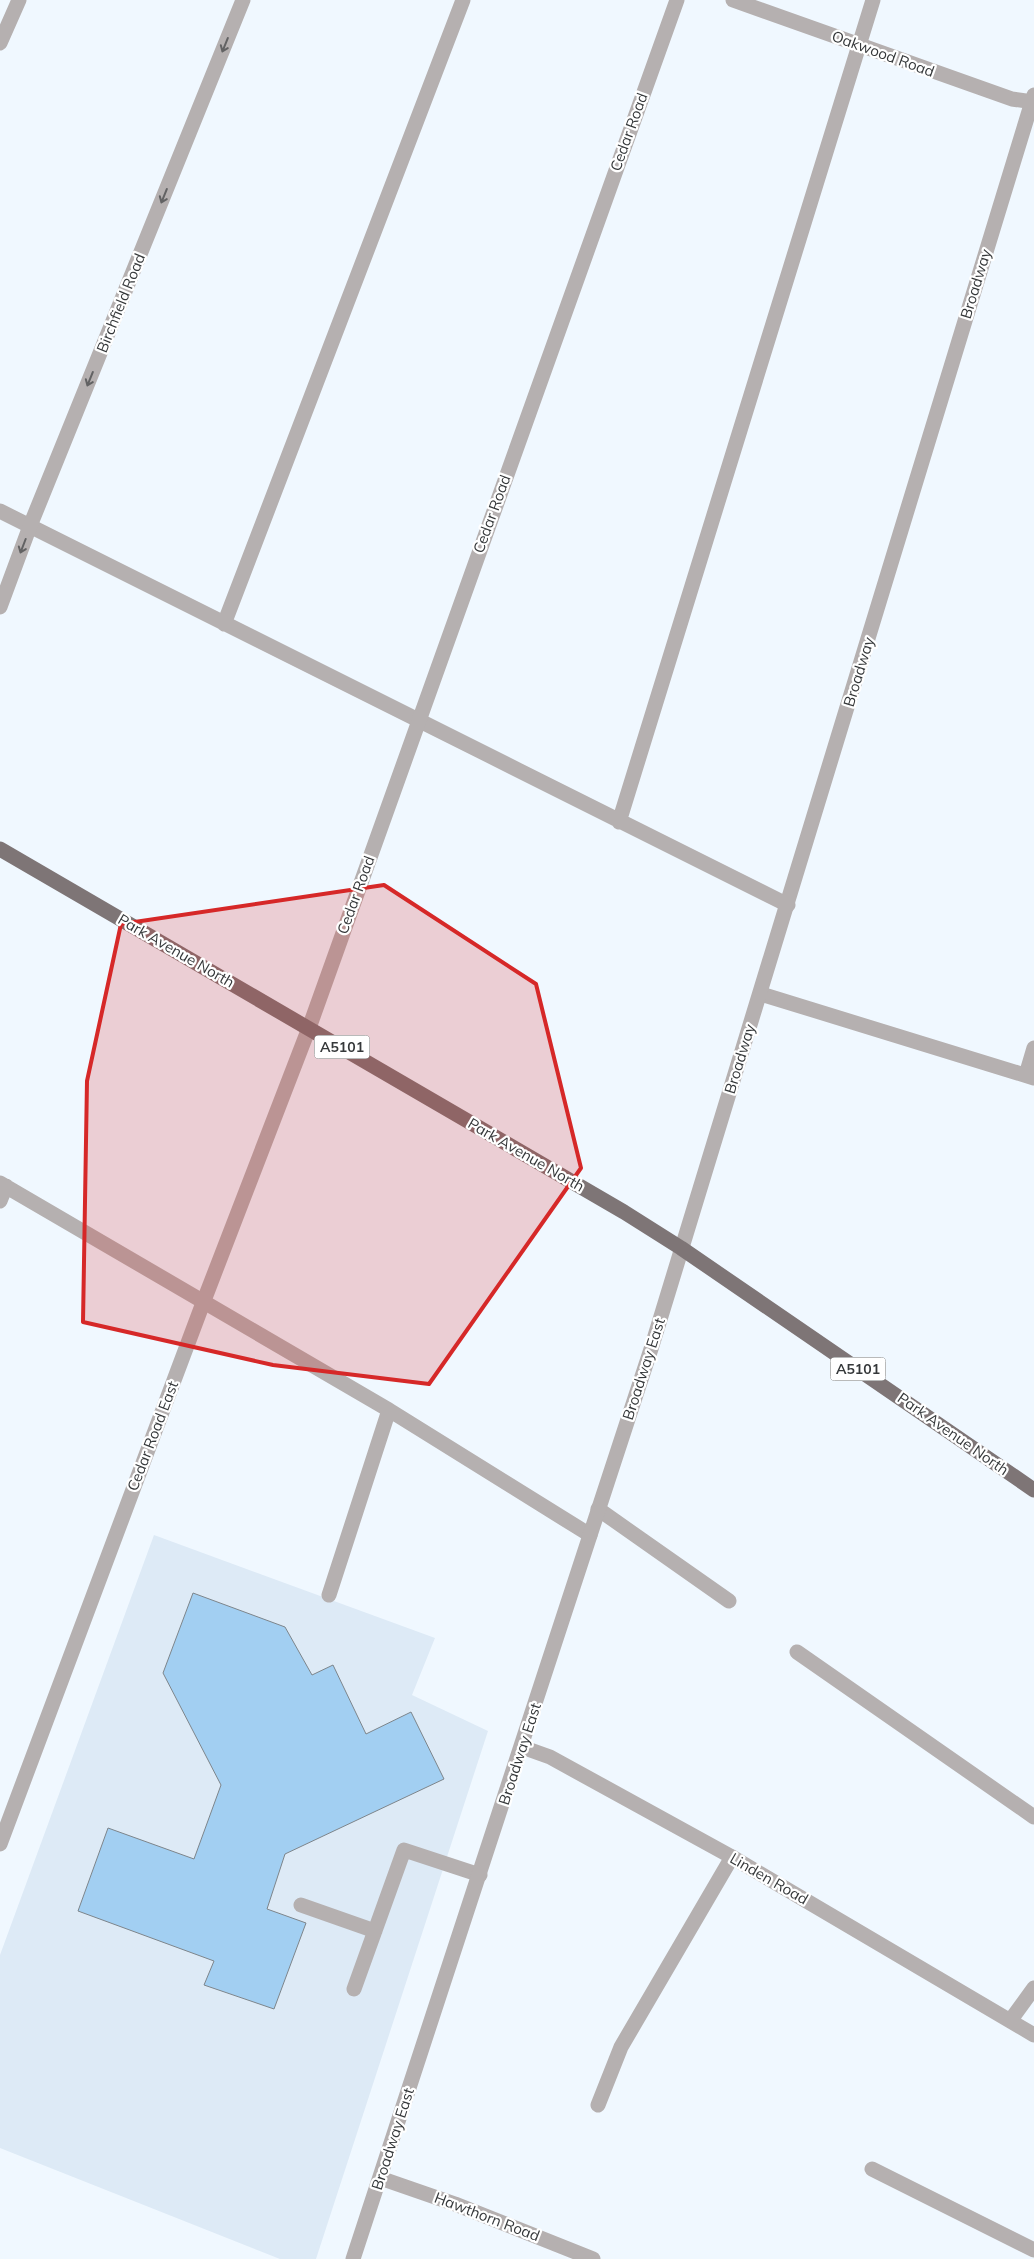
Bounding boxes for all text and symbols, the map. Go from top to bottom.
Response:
street label: Oakwood Road [829,26,937,81]
one-way arrow [220,37,229,52]
street label: Cedar Road [606,90,651,174]
one-way arrow [159,188,168,203]
street label: Broadway [956,247,995,321]
street label: Birchfield Road [92,250,149,355]
one-way arrow [85,371,94,386]
street label: Cedar Road [469,472,514,556]
one-way arrow [18,538,27,553]
street label: Broadway [839,635,878,709]
street label: Cedar Road [333,853,378,937]
street label: Park Avenue North [115,910,238,992]
street label: Broadway [720,1022,759,1096]
road number: A5101 [314,1036,370,1058]
street label: Park Avenue North [465,1114,588,1196]
street label: Broadway East [618,1315,669,1422]
road number: A5101 [830,1358,886,1380]
street label: Cedar Road East [123,1378,182,1493]
street label: Park Avenue North [894,1388,1013,1479]
street label: Broadway East [494,1700,545,1807]
street label: Linden Road [727,1849,812,1909]
street label: Broadway East [367,2085,418,2192]
street label: Hawthorn Road [432,2188,542,2245]

